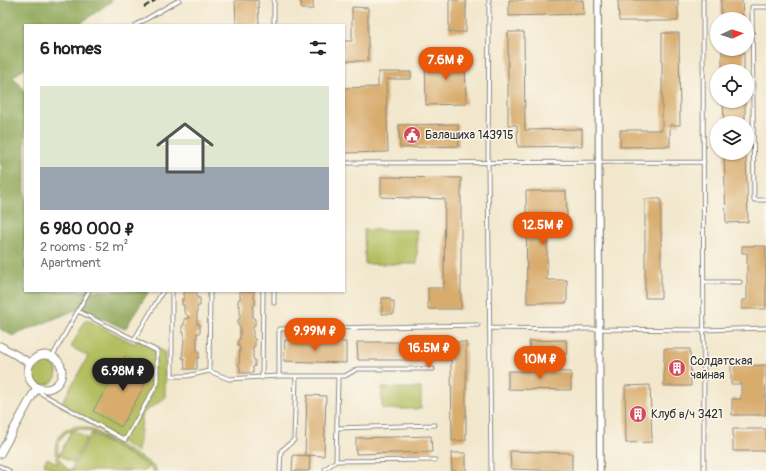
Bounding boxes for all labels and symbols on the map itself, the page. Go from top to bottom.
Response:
north arrow [710,12,754,56]
pin: 7.6M ₽ [413,47,479,81]
public building icon: Балашиха 143915 [402,125,422,145]
place label: Балашиха 143915 [425,128,513,143]
pin: 12.5M ₽ [506,212,580,246]
pin: 9.99M ₽ [278,318,352,352]
pin: 16.5M ₽ [392,335,466,369]
pin: 10M ₽ [512,346,568,380]
place label: Солдатская чайная [690,354,753,383]
pin: 6.98M ₽ [86,358,160,392]
building icon: Солдатская чайная [667,358,687,378]
building icon: Клуб в/ч 3421 [628,404,648,424]
place label: Клуб в/ч 3421 [651,407,723,422]

